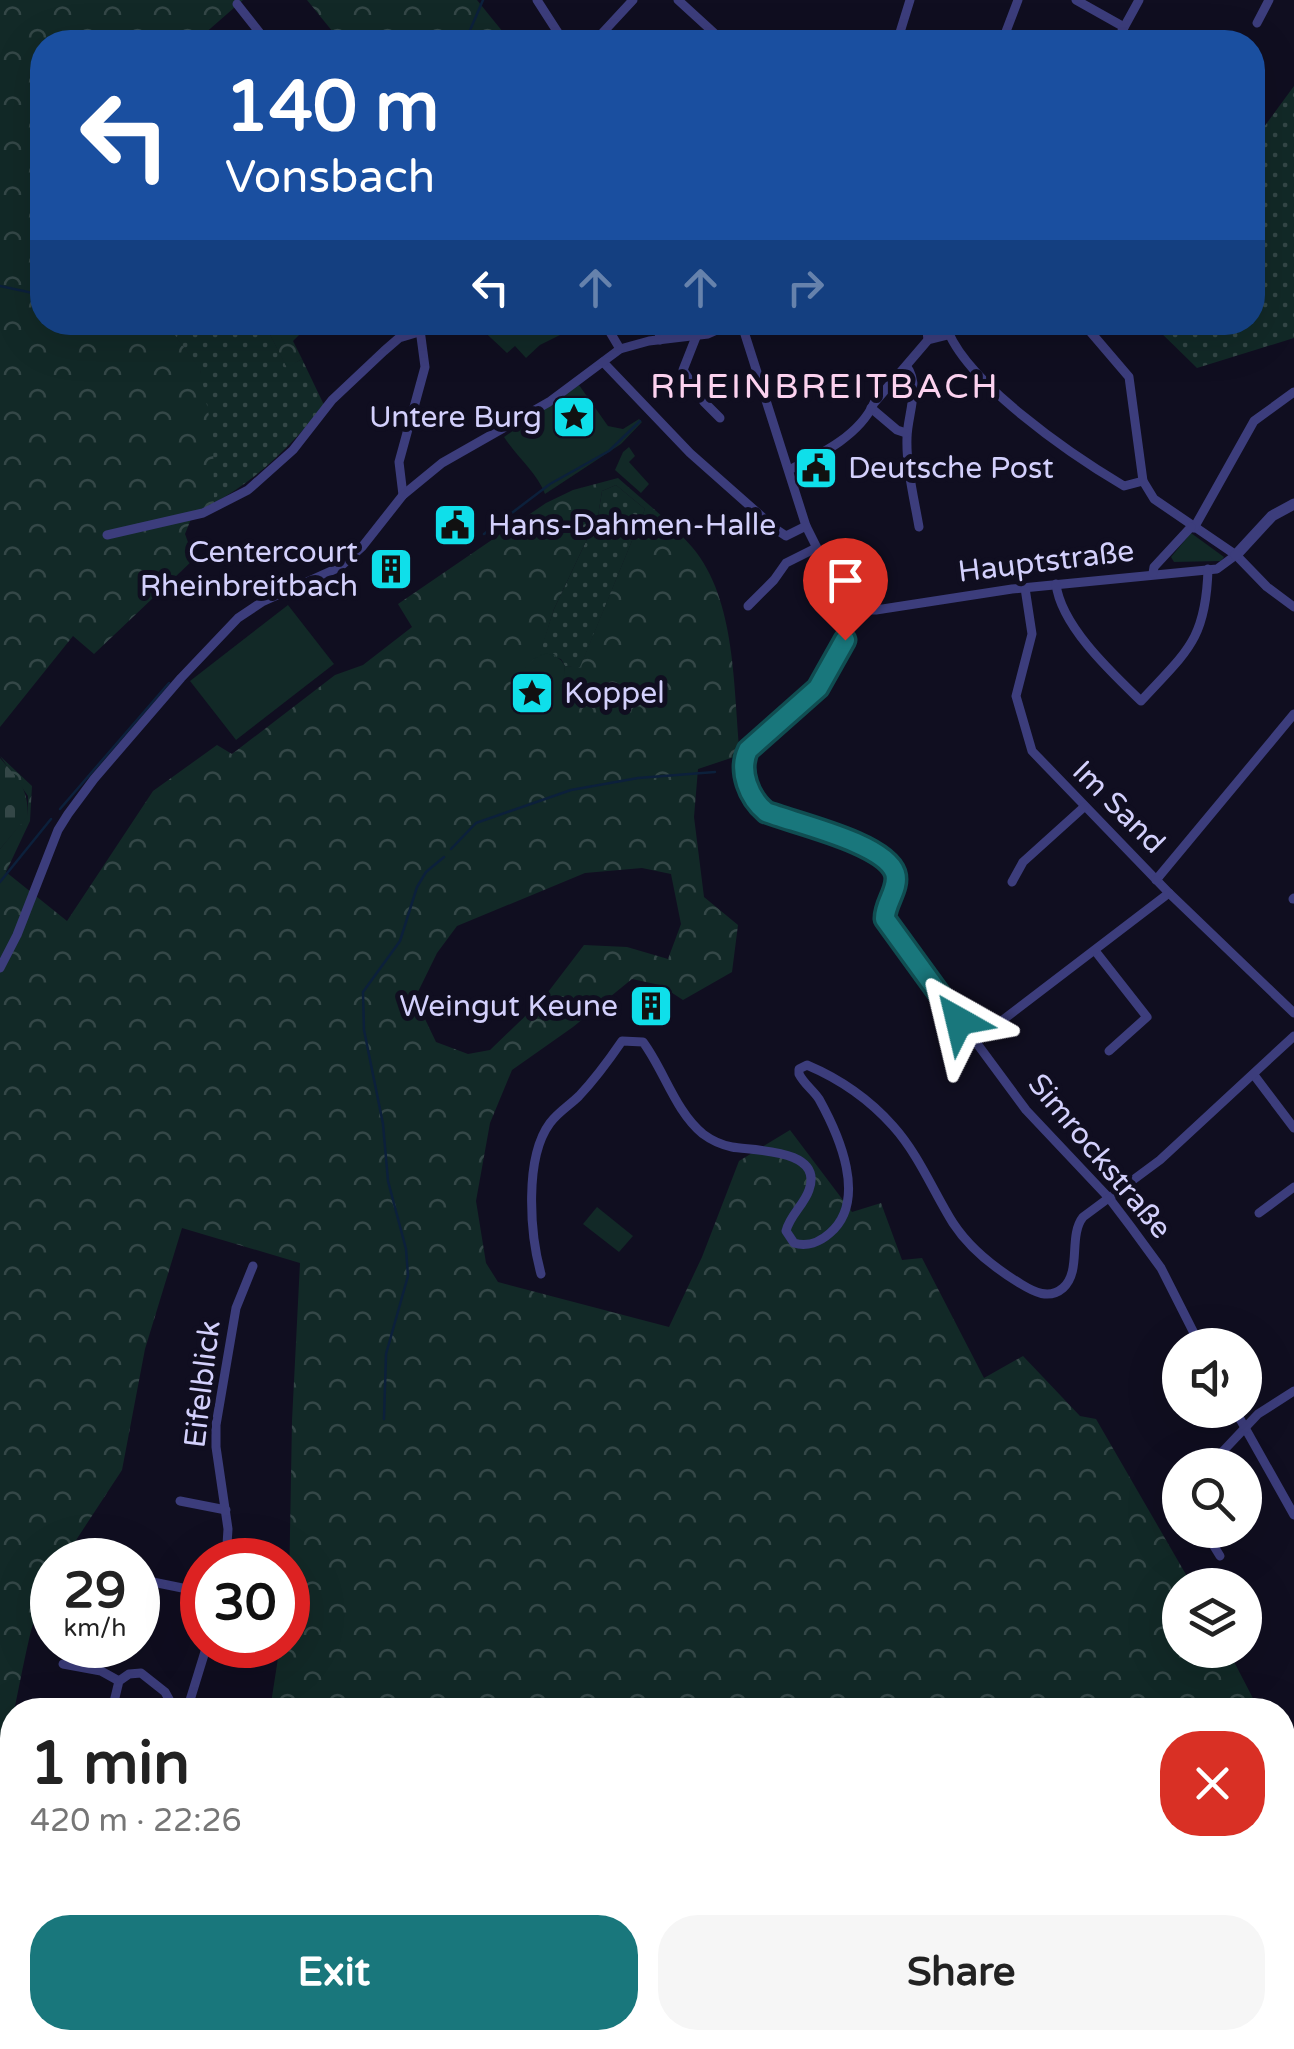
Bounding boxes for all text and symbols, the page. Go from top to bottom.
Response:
text: 140 m [225,66,439,150]
icon: left [60,70,190,200]
text: Vonsbach [225,151,435,205]
icon: left [463,260,518,315]
icon: ahead [568,260,623,315]
icon: ahead [673,260,728,315]
icon: right [778,260,833,315]
district label: RHEINBREITBACH [650,366,1000,408]
place icon: Untere Burg [551,394,597,440]
place label: Untere Burg [369,399,542,436]
public building icon: Deutsche Post [793,445,839,491]
place label: Deutsche Post [848,450,1054,487]
public building icon: Hans-Dahmen-Halle [432,502,478,548]
place label: Hans-Dahmen-Halle [488,507,776,544]
street label: Hauptstraße [956,532,1136,591]
place label: Centercourt Rheinbreitbach [140,534,358,605]
pin [803,538,888,641]
building icon: Centercourt Rheinbreitbach [368,546,414,592]
icon: arrive [818,553,873,608]
place icon: Koppel [509,670,555,716]
place label: Koppel [564,675,665,712]
street label: Im Sand [1065,753,1173,861]
position arrow [907,969,1011,1073]
building icon: Weingut Keune [628,983,674,1029]
place label: Weingut Keune [399,988,618,1025]
street label: Simrockstraße [1020,1066,1179,1246]
street label: Eifelblick [176,1318,229,1450]
map controls [1162,1328,1262,1668]
button: sound [1162,1328,1262,1428]
button: search [1162,1448,1262,1548]
speed limit sign: 30 [180,1538,310,1668]
text: 29 [64,1561,126,1621]
button: layers [1162,1568,1262,1668]
text: km/h [64,1613,126,1643]
text: 1 min [30,1728,190,1800]
button: close [1160,1731,1265,1836]
text: 420 m · 22:26 [30,1802,242,1840]
button: Exit [30,1915,638,2030]
button: Share [658,1915,1265,2030]

